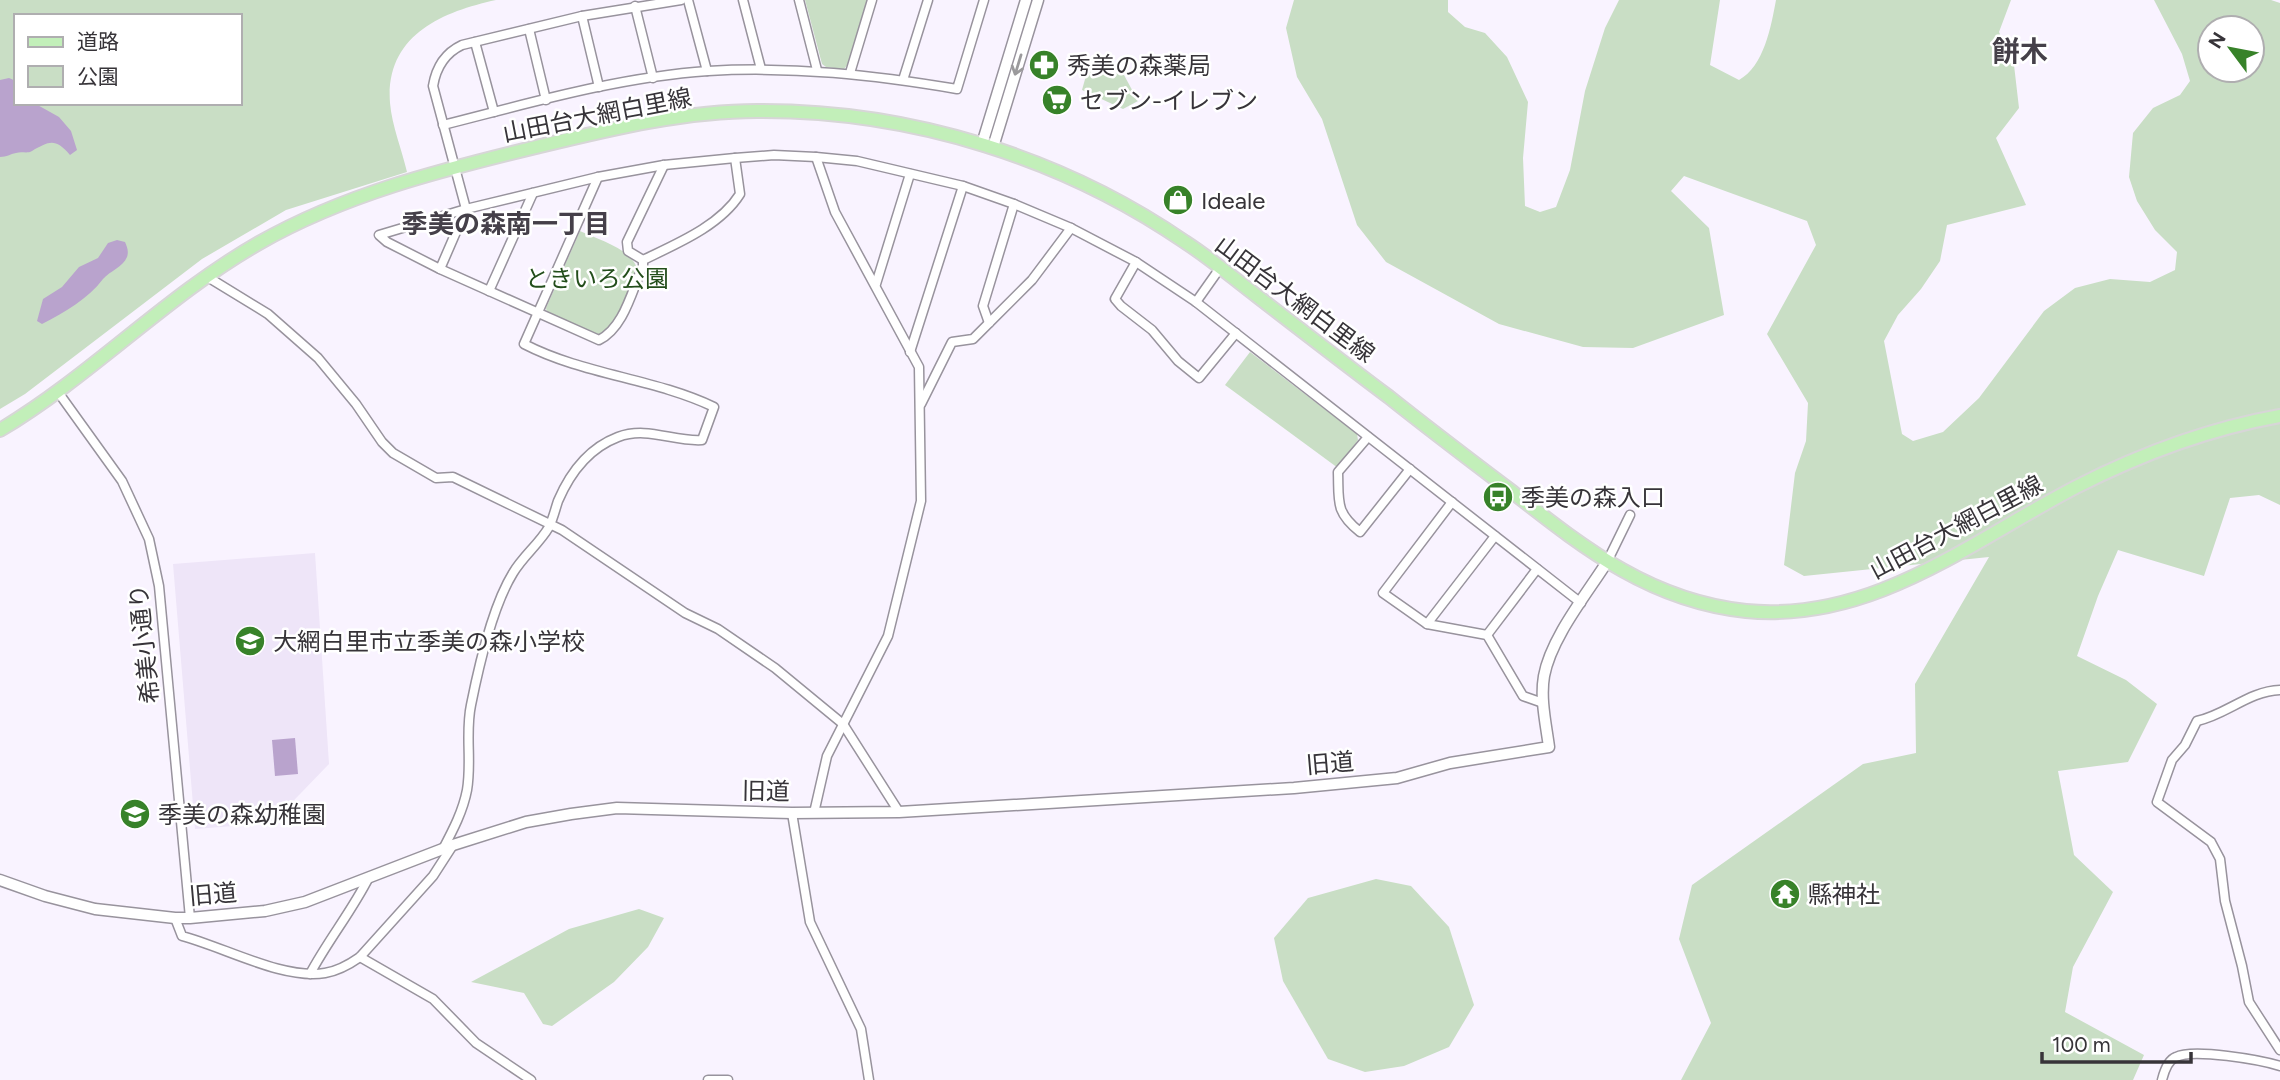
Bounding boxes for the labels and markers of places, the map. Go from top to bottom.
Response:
pharmacy icon: 秀美の森薬局 [1027,48,1061,82]
place label: 秀美の森薬局 [1067,51,1211,80]
supermarket icon: セブン-イレブン [1040,83,1074,117]
place label: セブン-イレブン [1080,86,1258,115]
shop icon: Ideale [1161,183,1195,217]
place label: Ideale [1201,186,1265,215]
bus stop icon: 季美の森入口 [1481,480,1515,514]
place label: 季美の森入口 [1521,483,1665,512]
school or university icon: 大網白里市立季美の森小学校 [233,624,267,658]
place label: 大網白里市立季美の森小学校 [273,627,585,656]
school or university icon: 季美の森幼稚園 [118,797,152,831]
place label: 季美の森幼稚園 [158,800,326,829]
temple icon: 縣神社 [1768,877,1802,911]
place label: 縣神社 [1808,880,1880,909]

